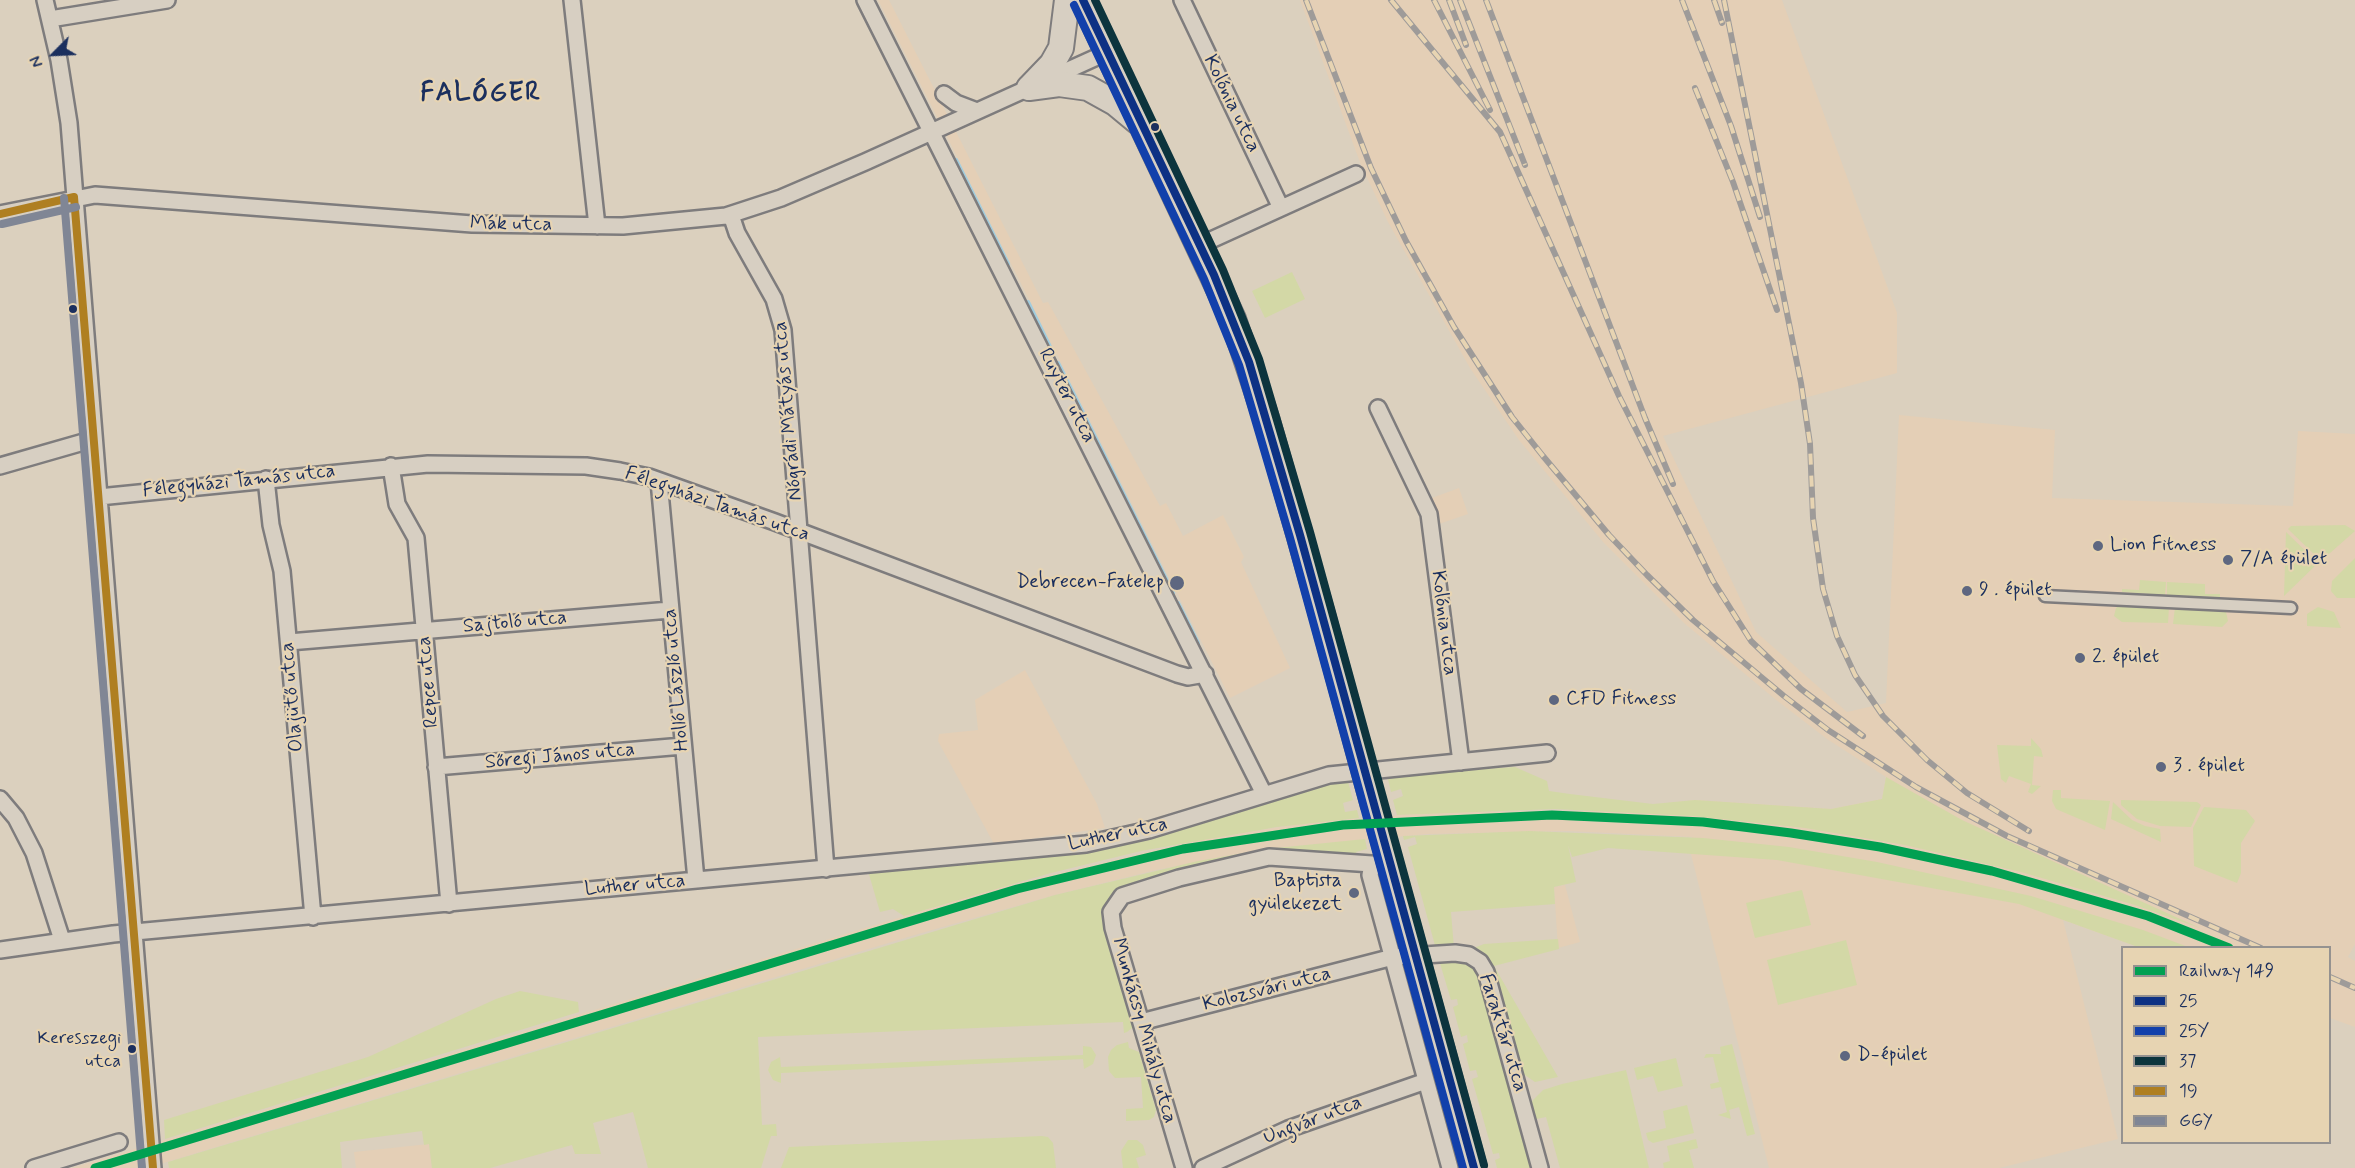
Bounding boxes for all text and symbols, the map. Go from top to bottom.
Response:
north arrow [24,24,84,84]
street label: Kolónia utca [1197,51,1265,157]
text: N [25,52,49,71]
district label: FALÓGER [422,79,540,111]
unlabelled marker [1149,121,1161,133]
street label: Mák utca [470,212,552,238]
unlabelled marker [67,303,79,315]
street label: Nógrádi Mátyás utca [769,320,809,502]
street label: Ruyter utca [1032,345,1100,447]
street label: Félegyházi Tamás utca [141,460,337,504]
street label: Félegyházi Tamás utca [622,462,812,548]
place label: Lion Fitness [2110,534,2217,558]
marker: Lion Fitness [2091,539,2105,553]
place label: 7/A épület [2240,548,2327,572]
marker: 7/A épület [2221,553,2235,567]
street label: Kolónia utca [1425,569,1461,677]
place label: Debrecen-Fatelep [1016,571,1164,595]
marker: Debrecen-Fatelep [1168,574,1186,592]
place label: 9 . épület [1979,579,2052,603]
marker: 9 . épület [1960,584,1974,598]
street label: Sajtoló utca [462,606,568,640]
street label: Holló László utca [659,607,695,753]
street label: Repce utca [413,635,445,729]
street label: Olajütő utca [276,641,310,753]
place label: 2. épület [2092,646,2159,670]
marker: 2. épület [2073,651,2087,665]
place label: CFD Fitness [1566,688,1676,712]
marker: CFD Fitness [1547,693,1561,707]
street label: Sőregi János utca [484,738,636,776]
place label: 3 . épület [2173,755,2245,779]
marker: 3 . épület [2154,760,2168,774]
street label: Luther utca [1066,813,1170,857]
street label: Luther utca [584,870,686,902]
place label: Baptista gyülekezet [1248,870,1342,917]
marker: Baptista gyülekezet [1347,886,1361,900]
street label: Munkácsy Mihály utca [1105,936,1181,1126]
legend [2121,946,2331,1144]
text: Railway 149 [2179,959,2274,983]
street label: Kolozsvári utca [1200,962,1334,1018]
street label: Faraktár utca [1473,971,1531,1095]
text: 25 [2179,989,2197,1013]
text: 25Y [2179,1019,2209,1043]
place label: Keresszegi utca [37,1028,121,1070]
marker: Keresszegi utca [126,1043,138,1055]
place label: D-épület [1857,1044,1928,1068]
marker: D-épület [1838,1049,1852,1063]
text: 37 [2179,1049,2196,1073]
text: 19 [2179,1079,2198,1103]
street label: Ungvár utca [1260,1091,1366,1151]
text: GGY [2179,1109,2213,1133]

